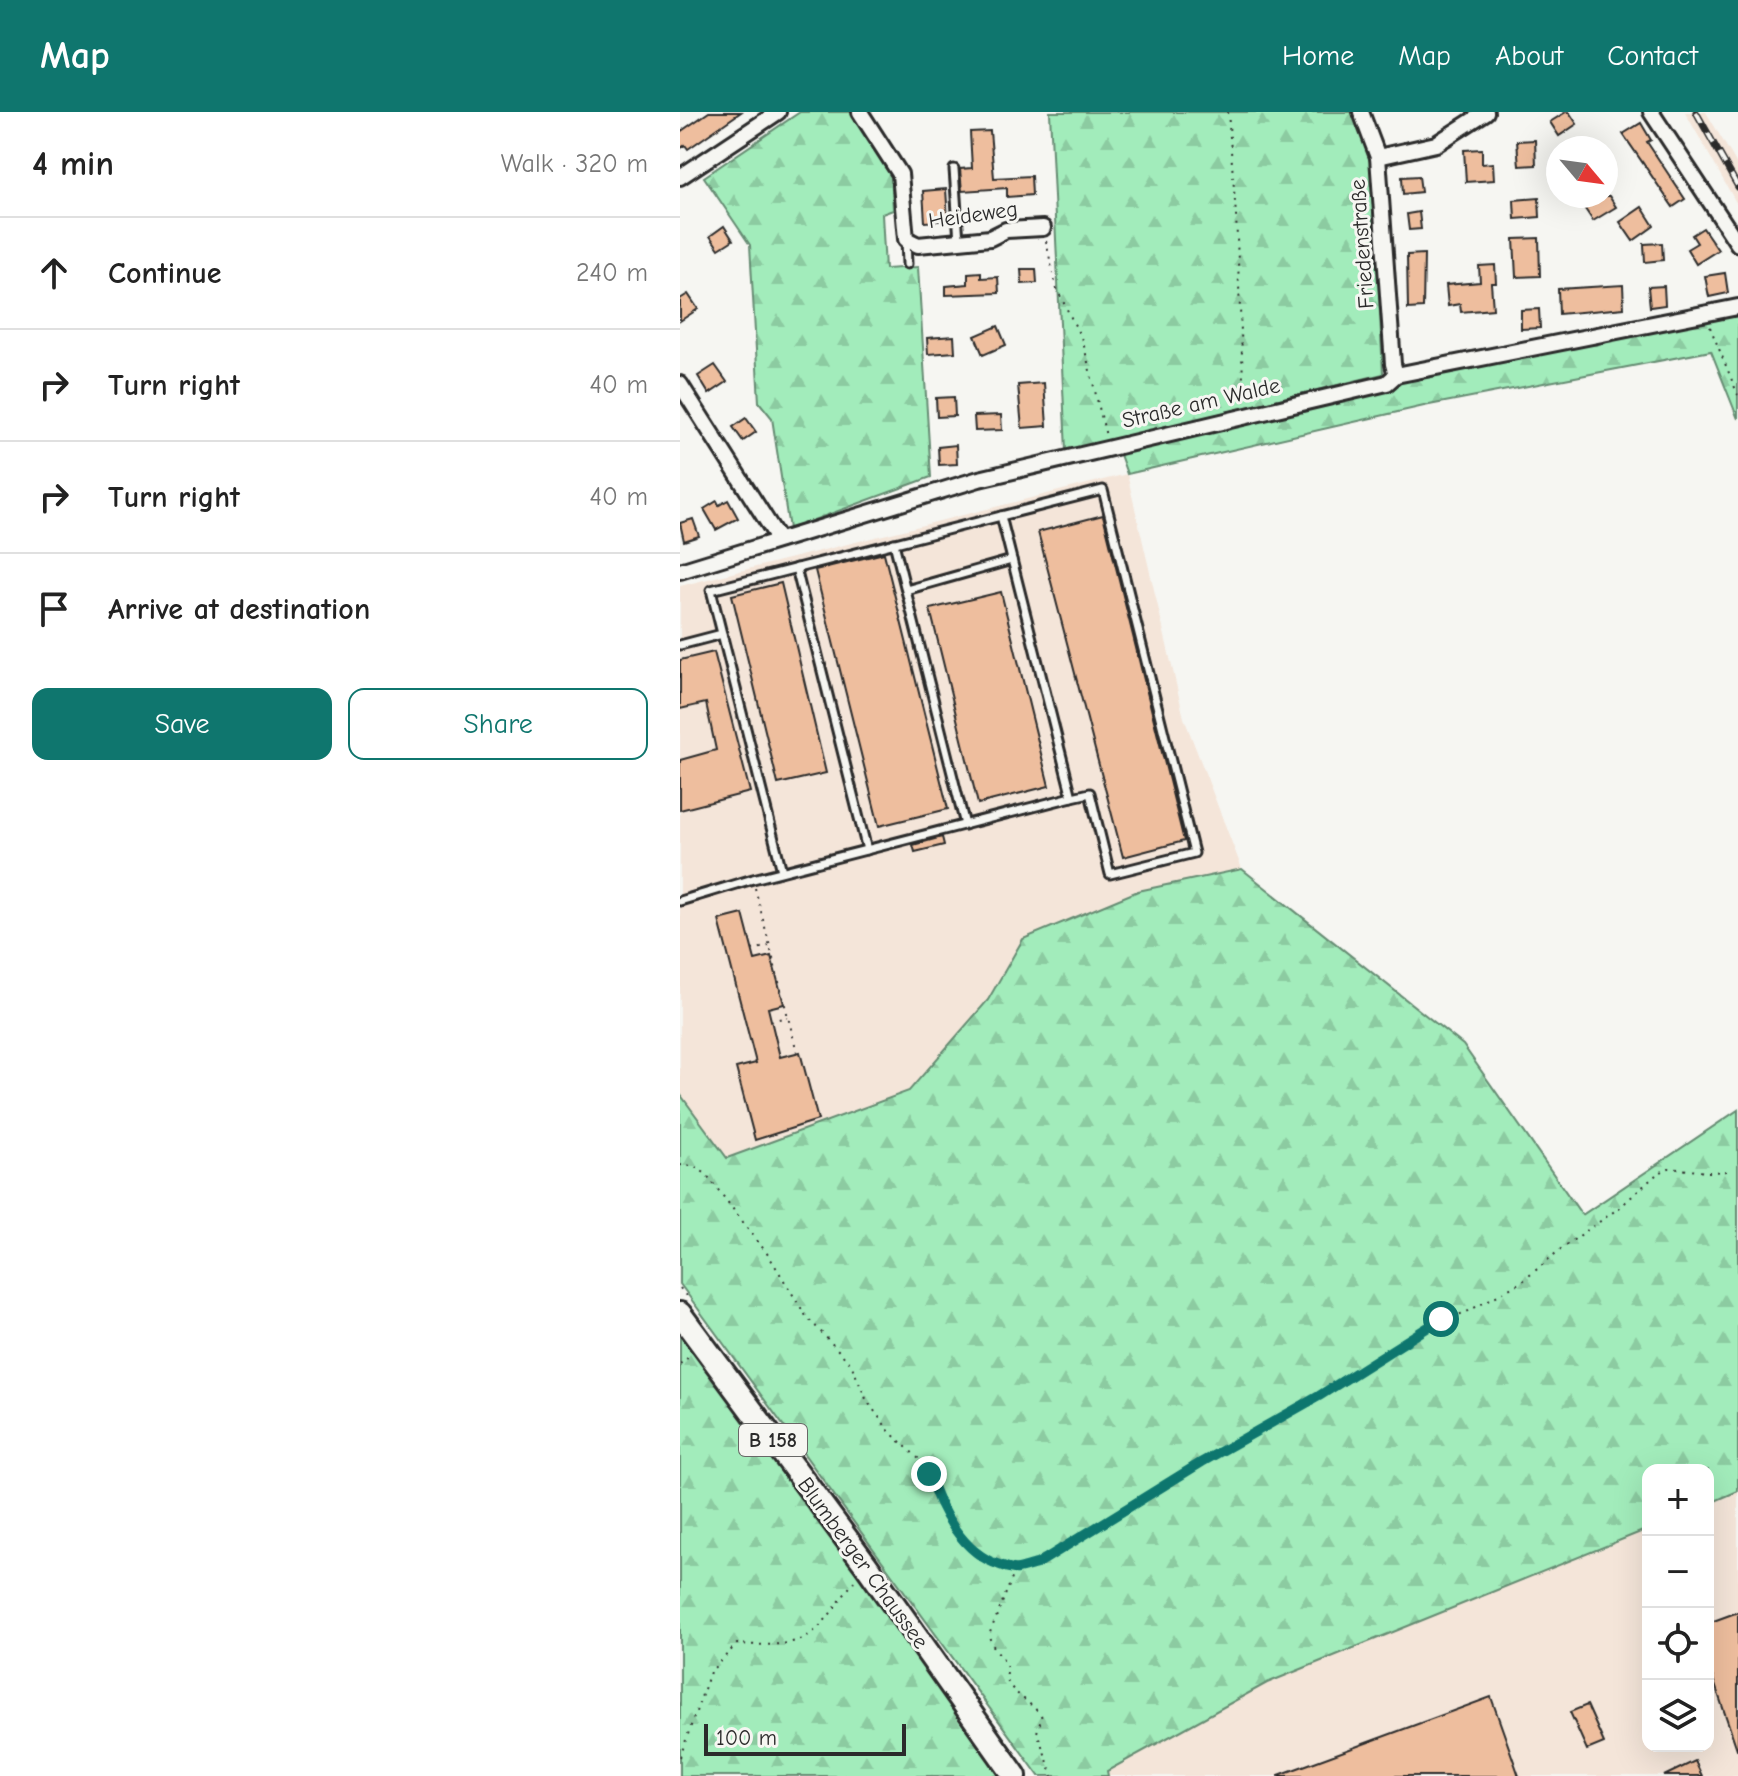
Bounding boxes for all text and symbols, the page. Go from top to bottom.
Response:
text: Map [40,34,110,78]
text: Home [1282,40,1354,72]
text: Map [1398,40,1451,72]
text: About [1495,40,1563,72]
text: Contact [1607,40,1698,72]
north arrow [1546,136,1618,208]
text: 4 min [32,144,114,184]
text: Walk · 320 m [501,149,648,179]
street label: Friedenstraße [1344,178,1380,310]
street label: Heideweg [927,196,1019,234]
icon: ahead [32,251,76,295]
text: Continue [108,256,222,291]
text: 240 m [576,258,648,288]
icon: right [32,363,76,407]
text: Turn right [108,368,240,403]
text: 40 m [589,370,648,400]
street label: Straße am Walde [1119,372,1283,434]
icon: right [32,475,76,519]
text: Turn right [108,480,240,515]
text: 40 m [589,482,648,512]
icon: arrive [32,587,76,631]
text: Arrive at destination [108,592,370,627]
button: Save [32,688,332,760]
button: Share [348,688,648,760]
route start [1423,1301,1459,1337]
road number: B 158 [739,1424,807,1456]
route end [911,1456,947,1492]
map controls [1642,1464,1714,1752]
button: + [1642,1464,1714,1536]
street label: Blumberger Chaussee [792,1472,934,1654]
button: − [1642,1536,1714,1608]
button: locate [1642,1608,1714,1680]
button: layers [1642,1680,1714,1752]
scale bar [704,1720,906,1756]
text: 100 m [716,1725,777,1751]

